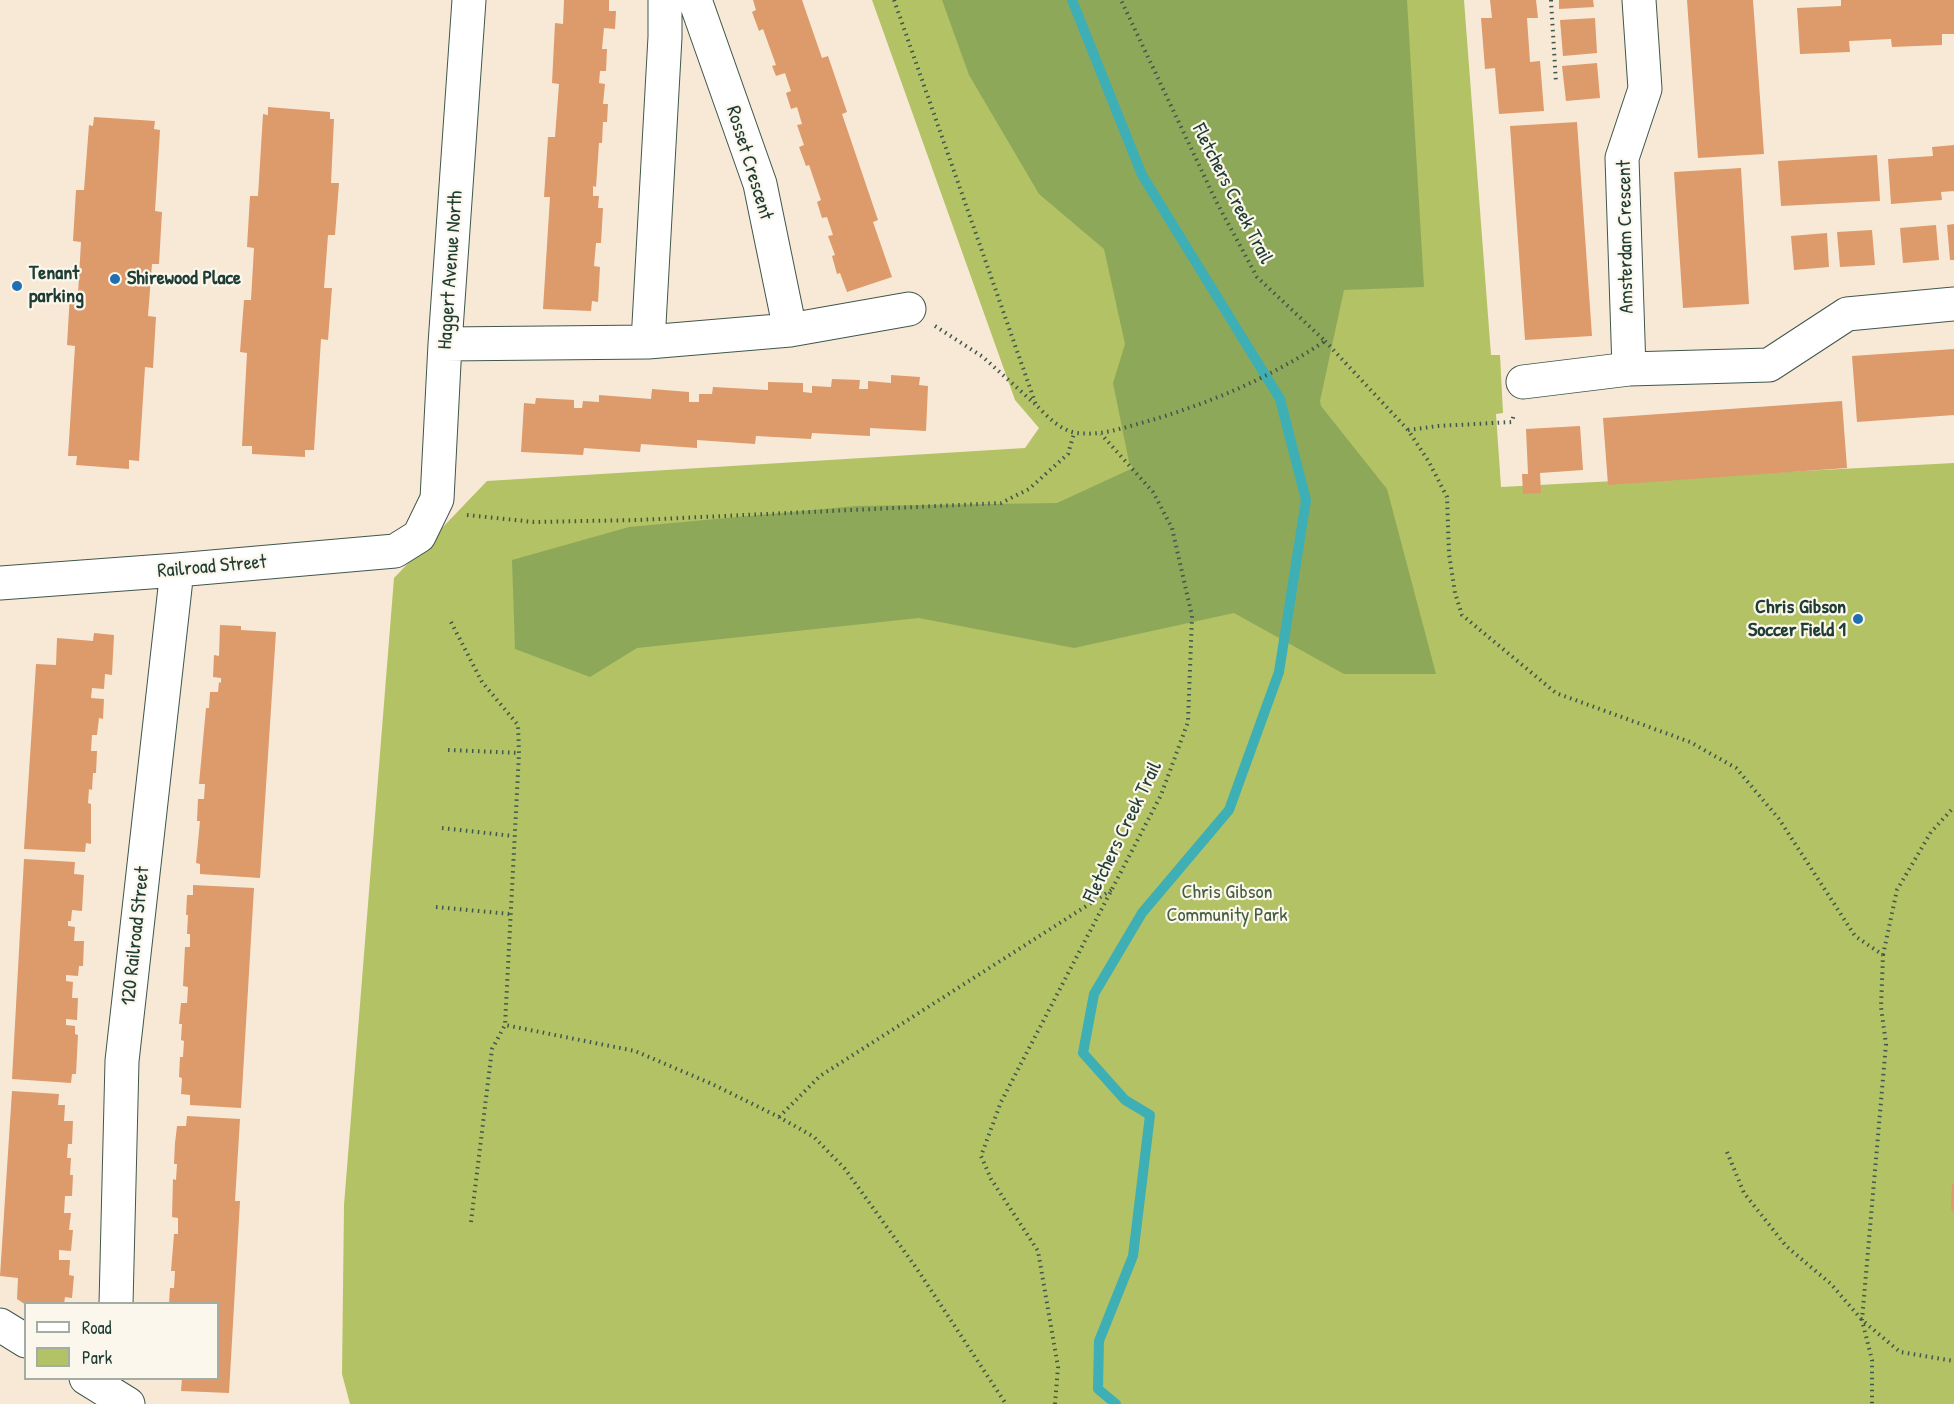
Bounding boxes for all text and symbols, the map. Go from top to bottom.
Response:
street label: Rosset Crescent [720,103,778,223]
street label: Fletchers Creek Trail [1186,120,1278,268]
street label: Amsterdam Crescent [1613,160,1639,314]
street label: Haggert Avenue North [433,190,469,350]
place label: Tenant parking [29,262,84,309]
place label: Shirewood Place [127,267,241,291]
marker: Shirewood Place [108,272,122,286]
marker: Tenant parking [10,279,24,293]
street label: Railroad Street [157,550,267,584]
place label: Chris Gibson Soccer Field 1 [1748,596,1846,643]
marker: Chris Gibson Soccer Field 1 [1851,612,1865,626]
street label: Fletchers Creek Trail [1078,758,1168,906]
street label: 120 Railroad Street [117,865,155,1007]
park label: Chris Gibson Community Park [1166,881,1288,928]
legend [24,1302,219,1380]
text: Road [82,1315,112,1340]
text: Park [82,1345,112,1370]

